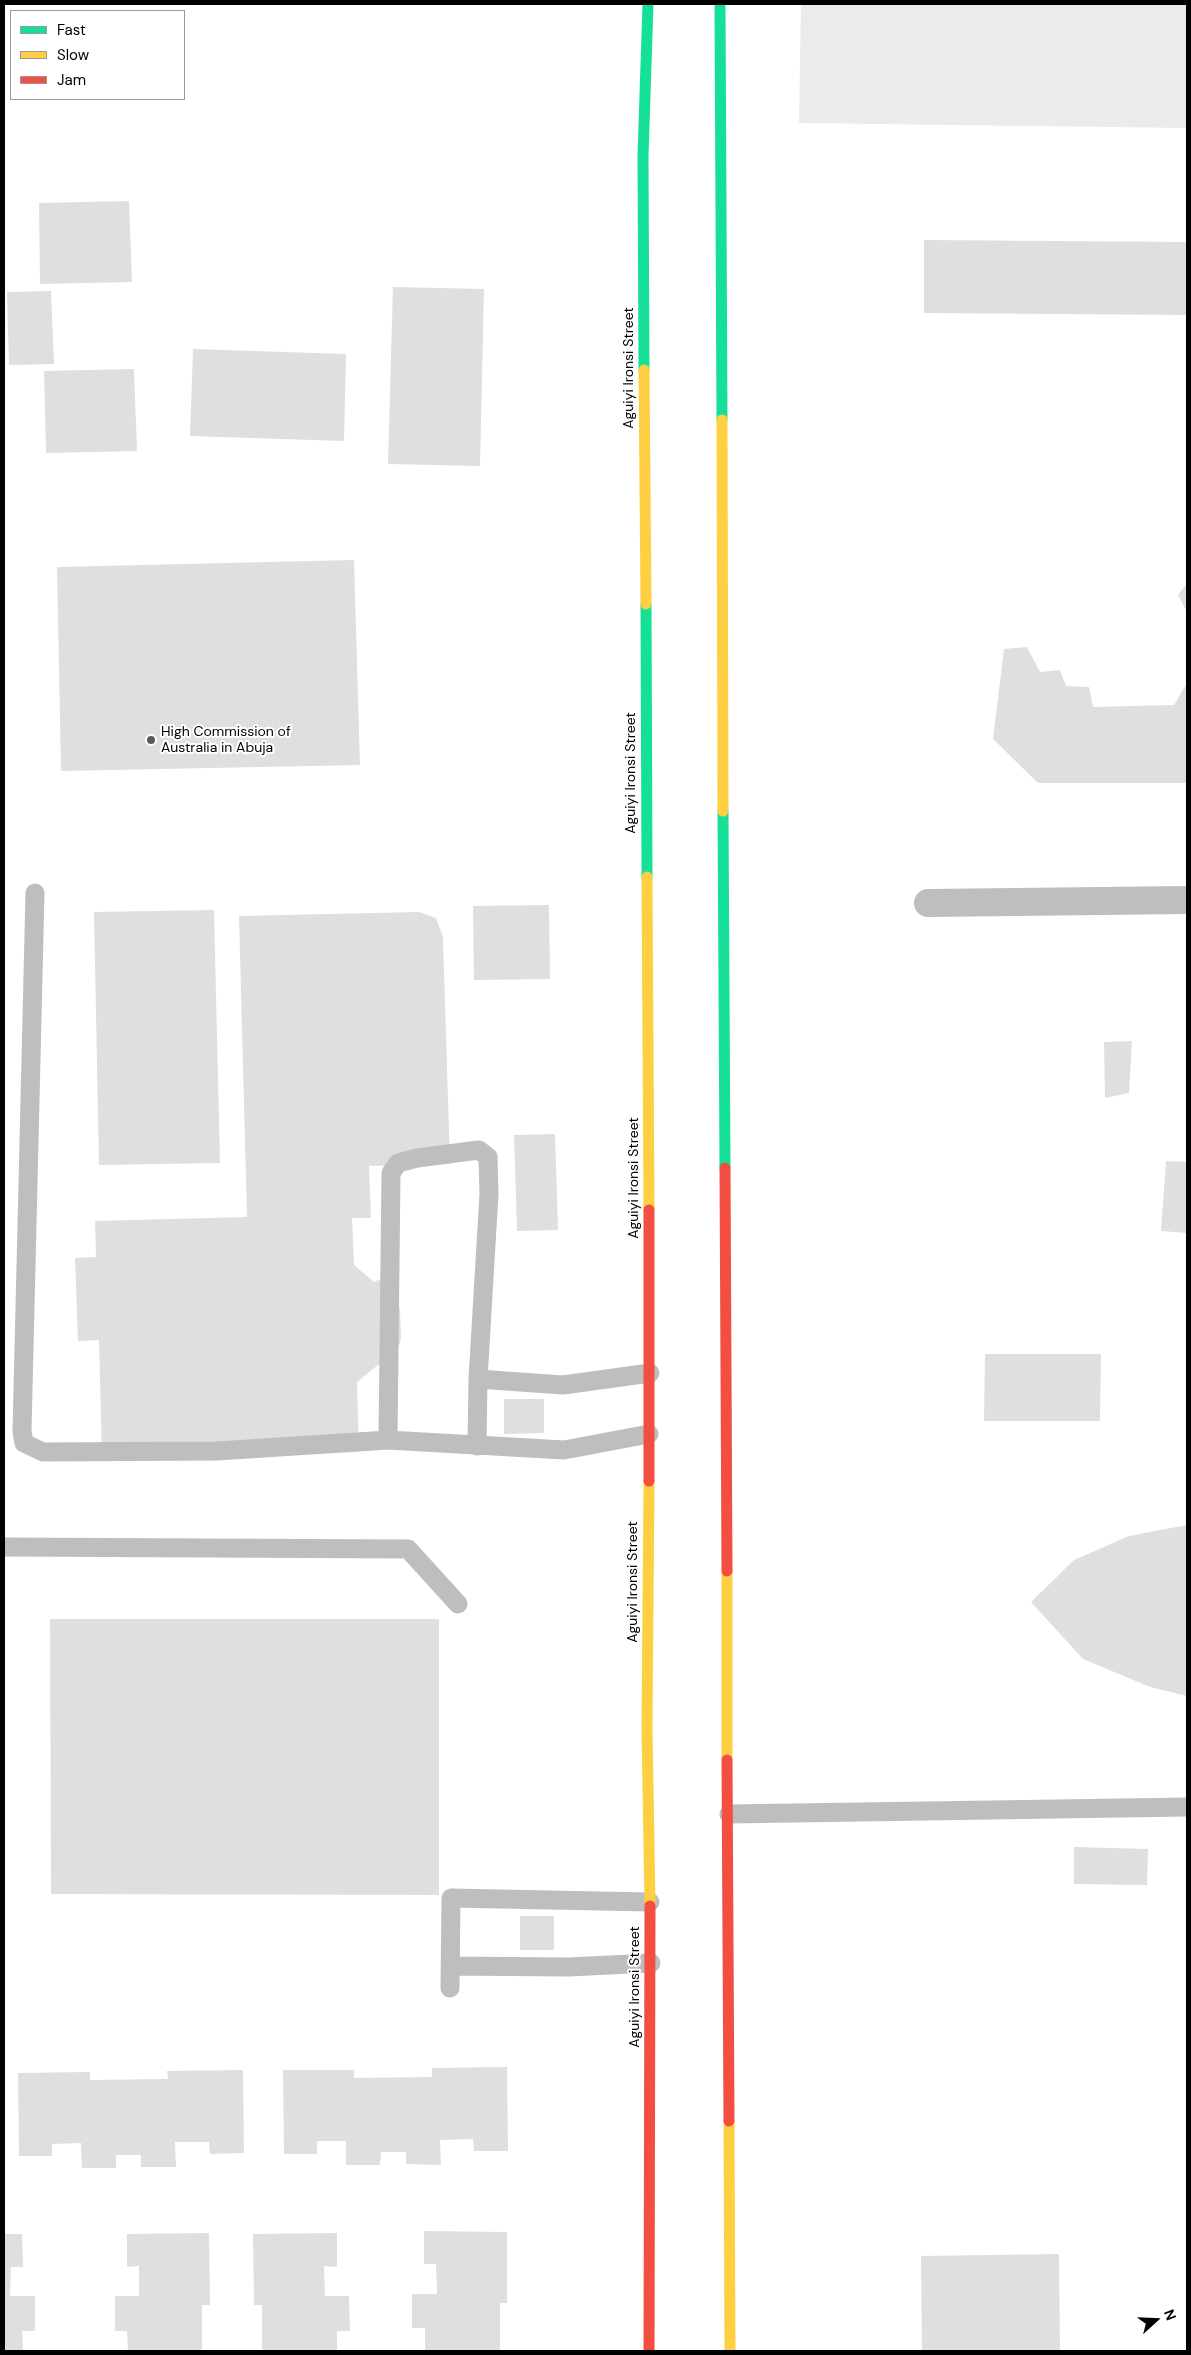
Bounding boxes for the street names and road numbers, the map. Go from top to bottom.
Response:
street label: Aguiyi Ironsi Street [621,307,637,429]
street label: Aguiyi Ironsi Street [623,712,639,834]
street label: Aguiyi Ironsi Street [626,1117,642,1239]
street label: Aguiyi Ironsi Street [625,1521,641,1643]
street label: Aguiyi Ironsi Street [627,1926,643,2048]

